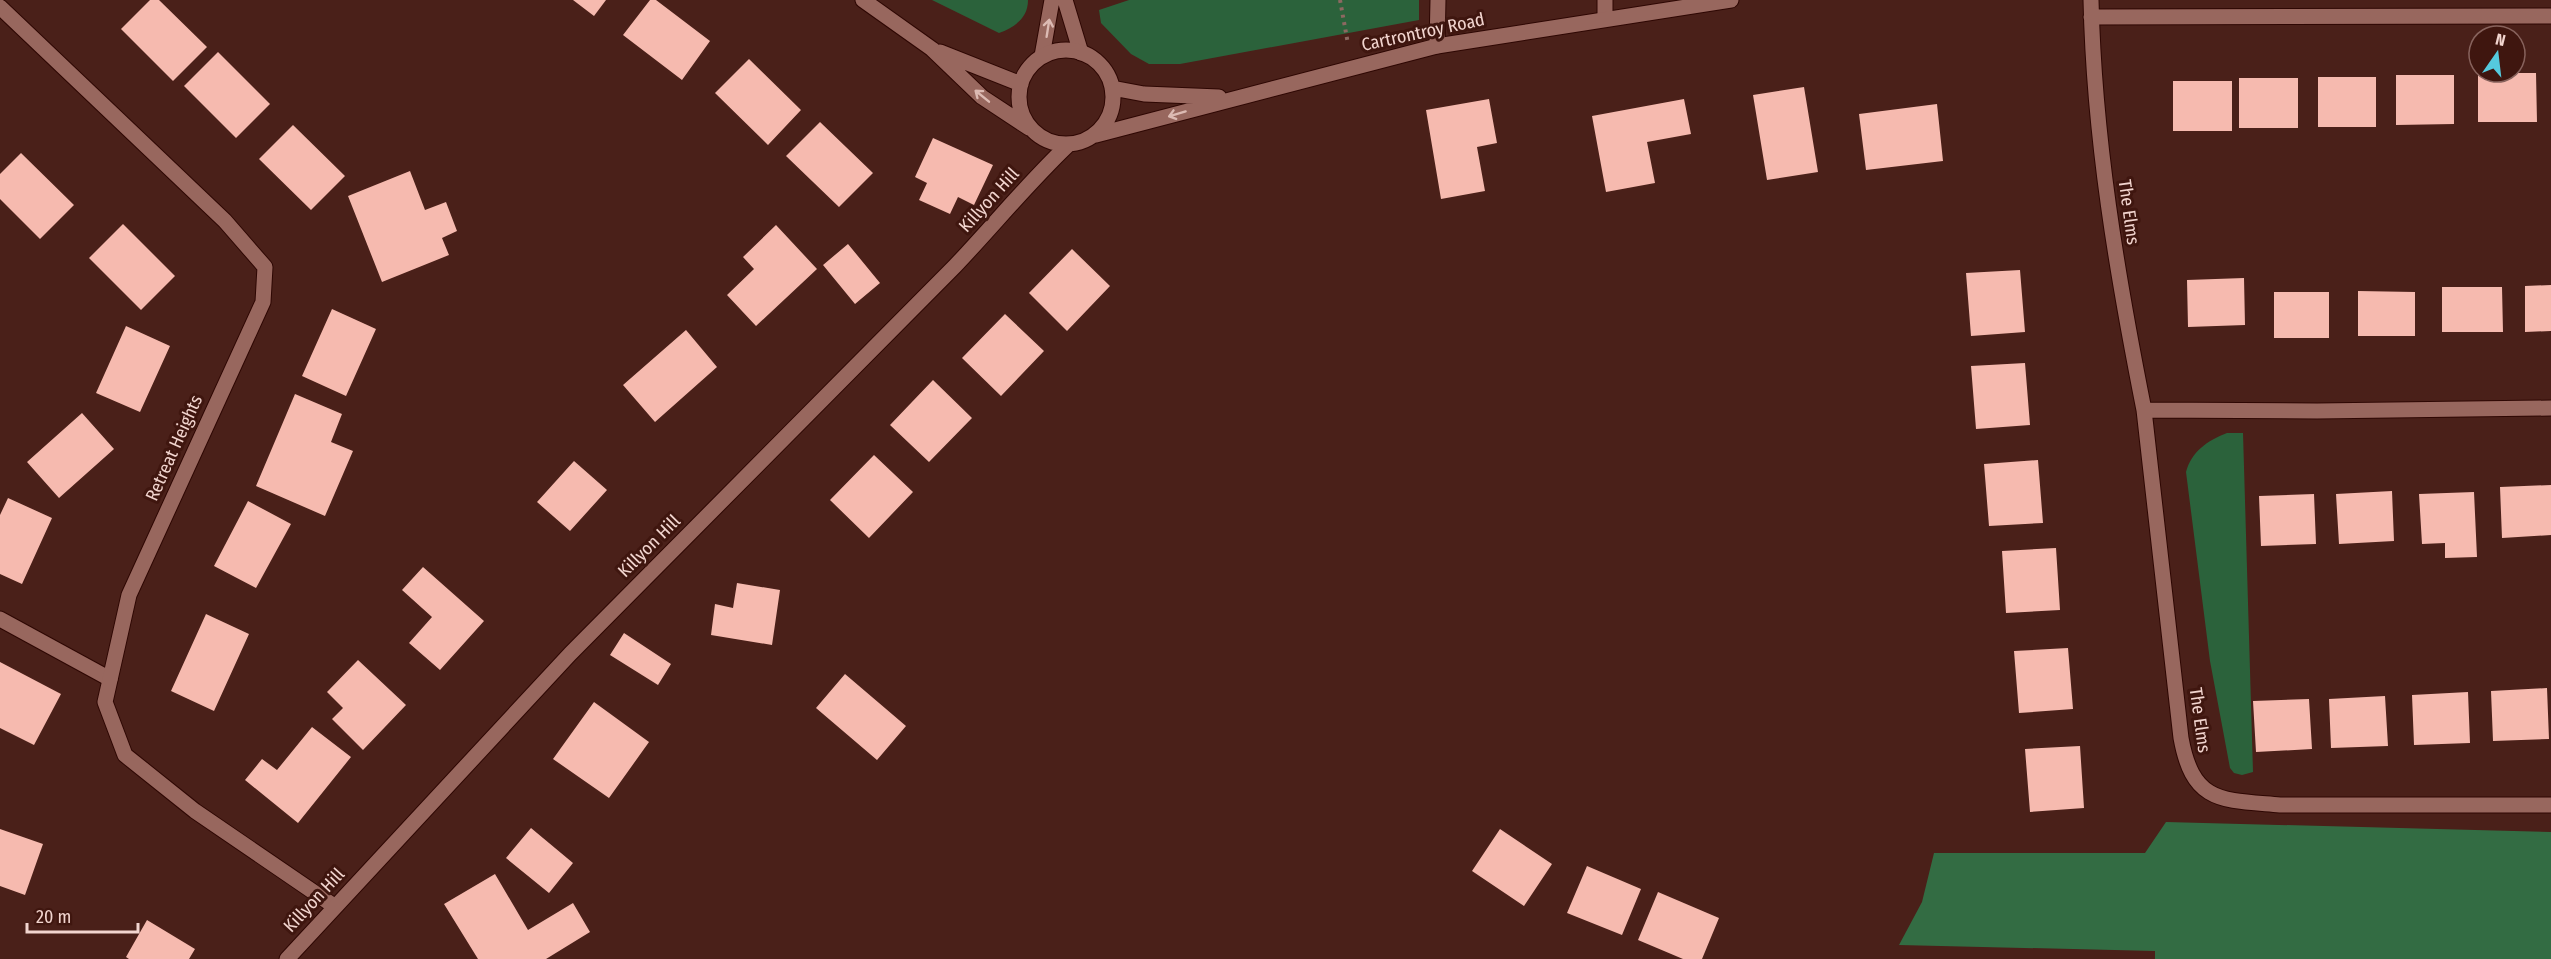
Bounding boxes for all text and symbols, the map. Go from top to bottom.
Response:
street label: Cartrontroy Road [1359,8,1487,56]
one-way arrow [1042,19,1053,39]
north arrow [2467,24,2527,84]
text: N [2494,30,2507,50]
one-way arrow [974,89,990,102]
one-way arrow [1168,109,1187,120]
street label: Killyon Hill [954,163,1024,237]
street label: The Elms [2114,178,2144,246]
street label: Retreat Heights [141,391,207,504]
street label: Killyon Hill [613,510,685,582]
street label: The Elms [2185,686,2215,754]
street label: Killyon Hill [279,863,349,937]
scale bar [27,896,138,934]
text: 20 m [36,906,71,928]

